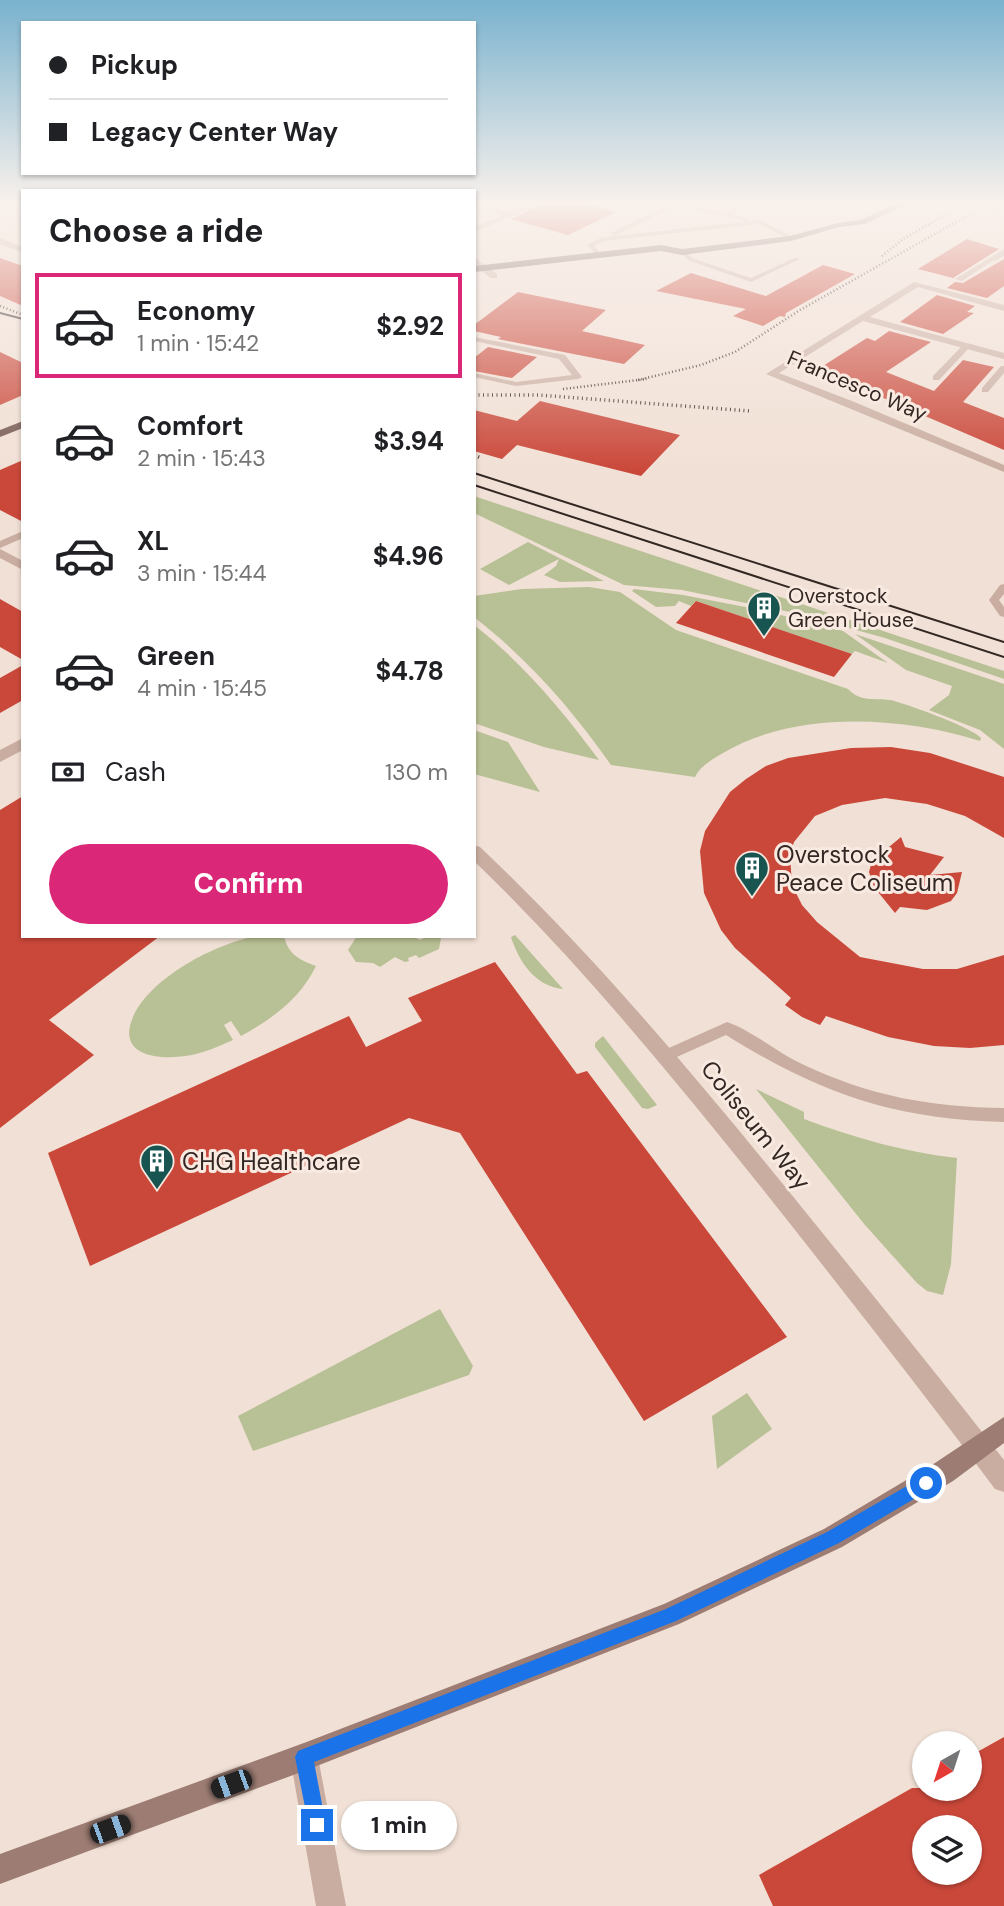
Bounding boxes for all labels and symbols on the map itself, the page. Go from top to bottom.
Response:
street label: Francesco Way [783,344,931,428]
place label: Overstock Green House [788,582,914,634]
building icon: Overstock Green House [745,589,783,638]
place label: Overstock Peace Coliseum [776,839,953,898]
building icon: Overstock Peace Coliseum [733,849,771,898]
street label: Coliseum Way [694,1054,818,1196]
building icon: CHG Healthcare [138,1142,176,1191]
place label: CHG Healthcare [182,1146,361,1177]
route start [910,1467,942,1499]
north arrow [912,1731,982,1801]
car [208,1767,255,1801]
callout: 1 min [342,1800,457,1850]
route end [301,1809,333,1841]
car [87,1812,134,1846]

